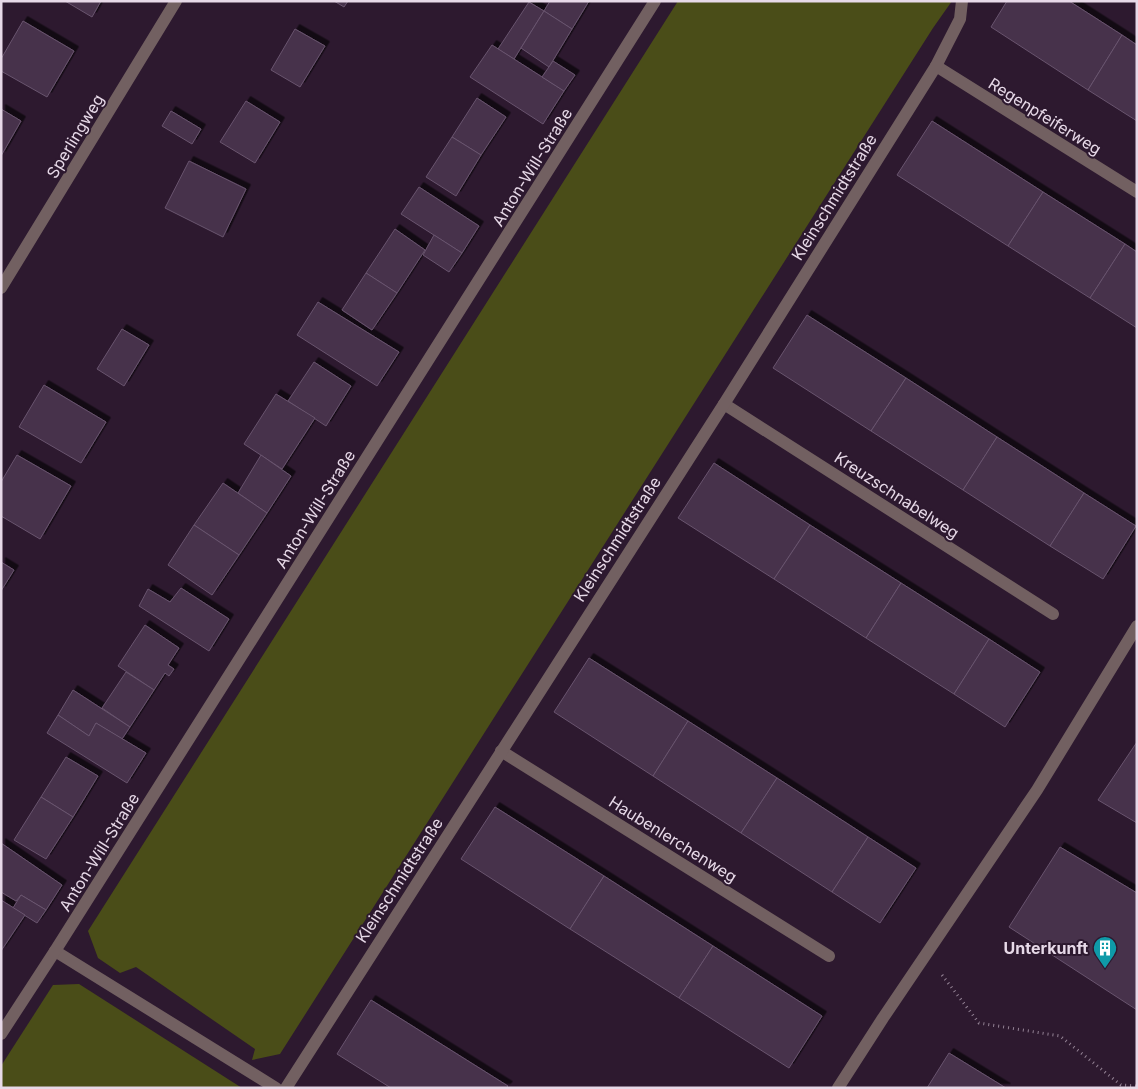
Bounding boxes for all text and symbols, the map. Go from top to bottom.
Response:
street label: Regenpfeiferweg [985,73,1105,159]
street label: Sperlingweg [42,90,108,182]
street label: Anton-Will-Straße [488,104,576,230]
street label: Kleinschmidtstraße [787,130,881,264]
street label: Anton-Will-Straße [271,446,359,572]
street label: Kreuzschnabelweg [831,447,963,543]
street label: Kleinschmidtstraße [569,473,665,605]
street label: Anton-Will-Straße [55,789,143,915]
street label: Haubenlerchenweg [605,792,741,886]
street label: Kleinschmidtstraße [351,814,447,946]
building icon: Unterkunft [1092,935,1118,969]
place label: Unterkunft [1004,938,1088,958]

